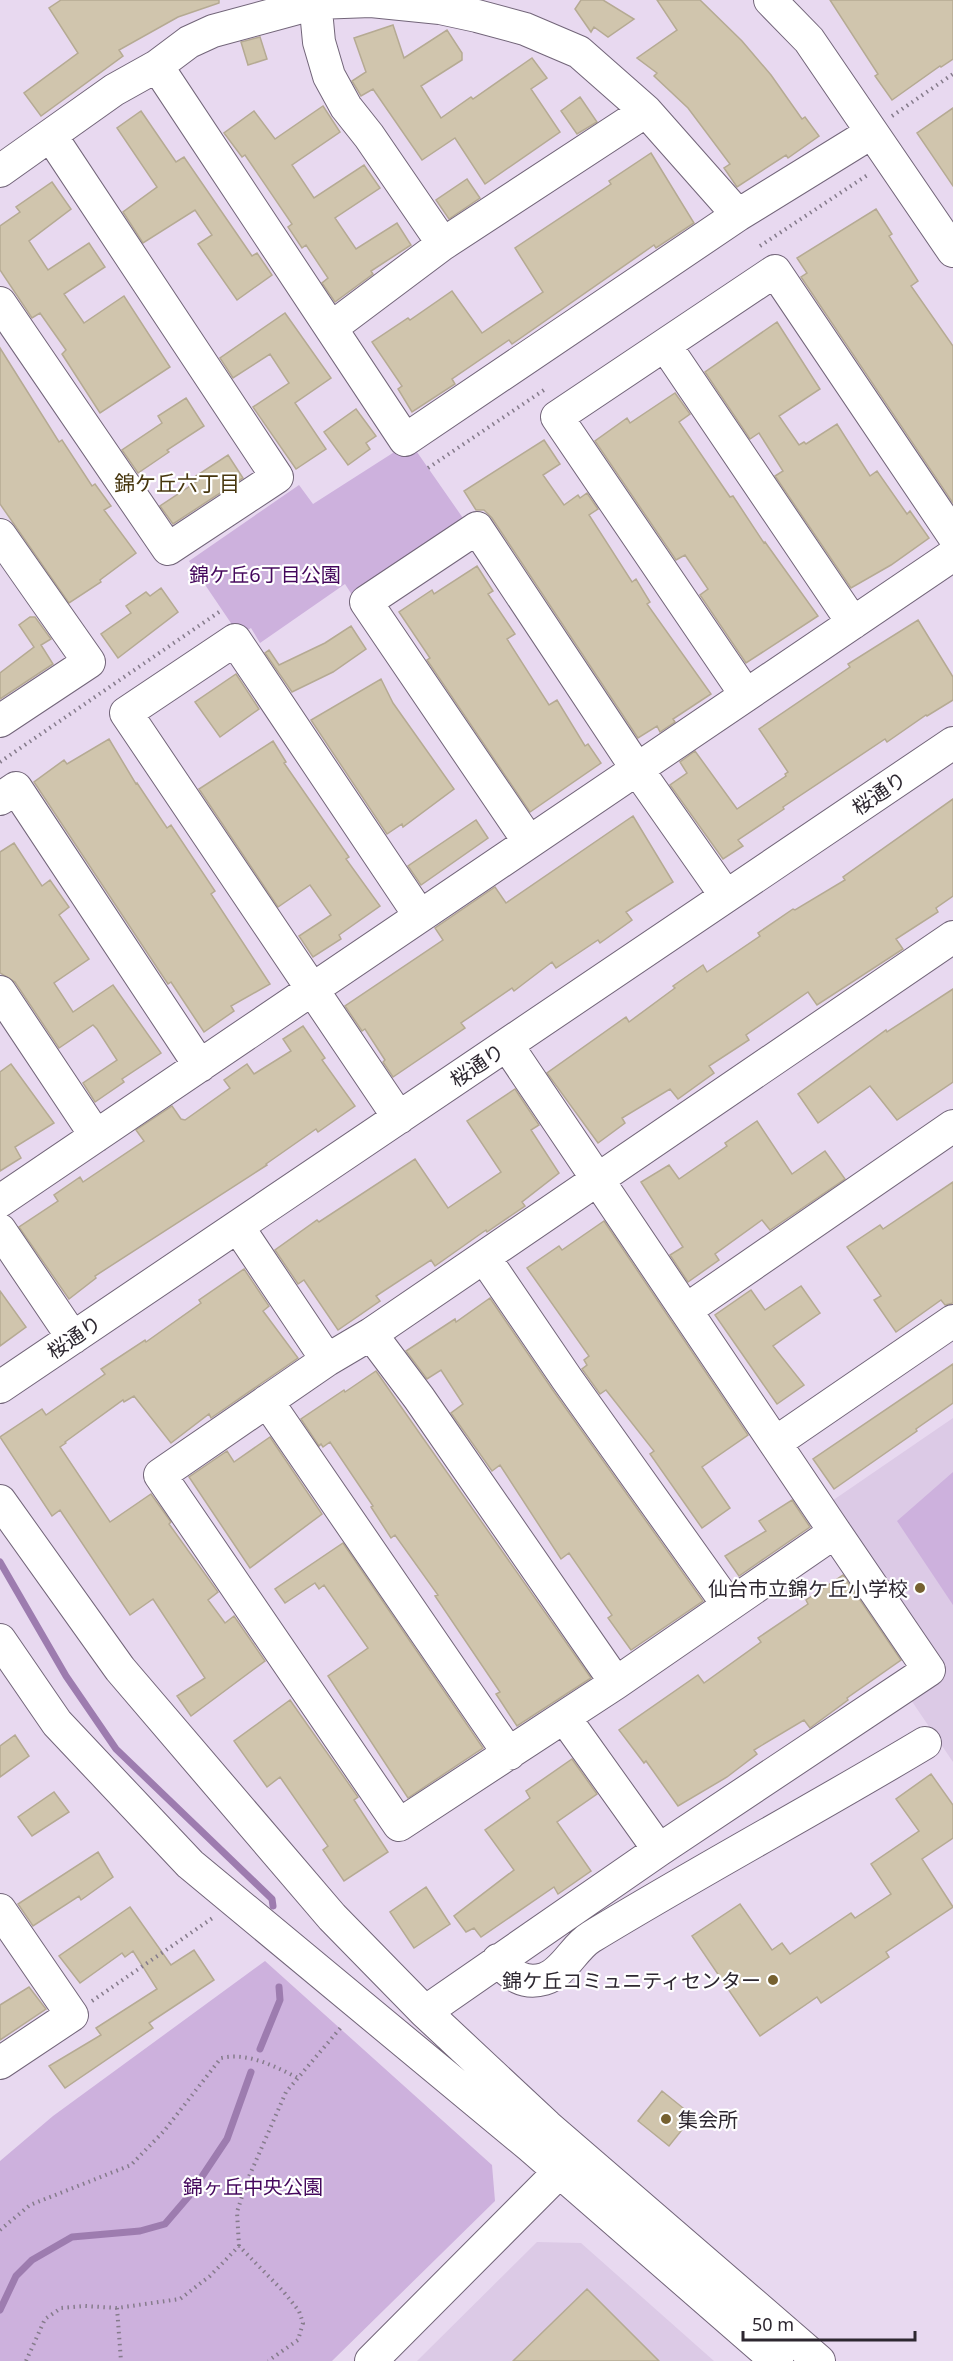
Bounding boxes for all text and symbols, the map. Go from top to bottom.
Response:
district label: 錦ケ丘六丁目 [114,469,240,497]
park label: 錦ケ丘6丁目公園 [189,561,341,588]
street label: 桜通り [847,765,911,821]
street label: 桜通り [445,1037,509,1093]
street label: 桜通り [42,1309,106,1365]
place label: 仙台市立錦ケ丘小学校 [708,1575,908,1602]
marker: 仙台市立錦ケ丘小学校 [913,1581,927,1595]
place label: 錦ケ丘コミュニティセンター [502,1967,761,1994]
marker: 錦ケ丘コミュニティセンター [766,1973,780,1987]
place label: 集会所 [678,2106,738,2133]
marker: 集会所 [659,2112,673,2126]
park label: 錦ヶ丘中央公園 [183,2173,323,2200]
scale bar [743,2304,916,2342]
text: 50 m [752,2312,794,2336]

